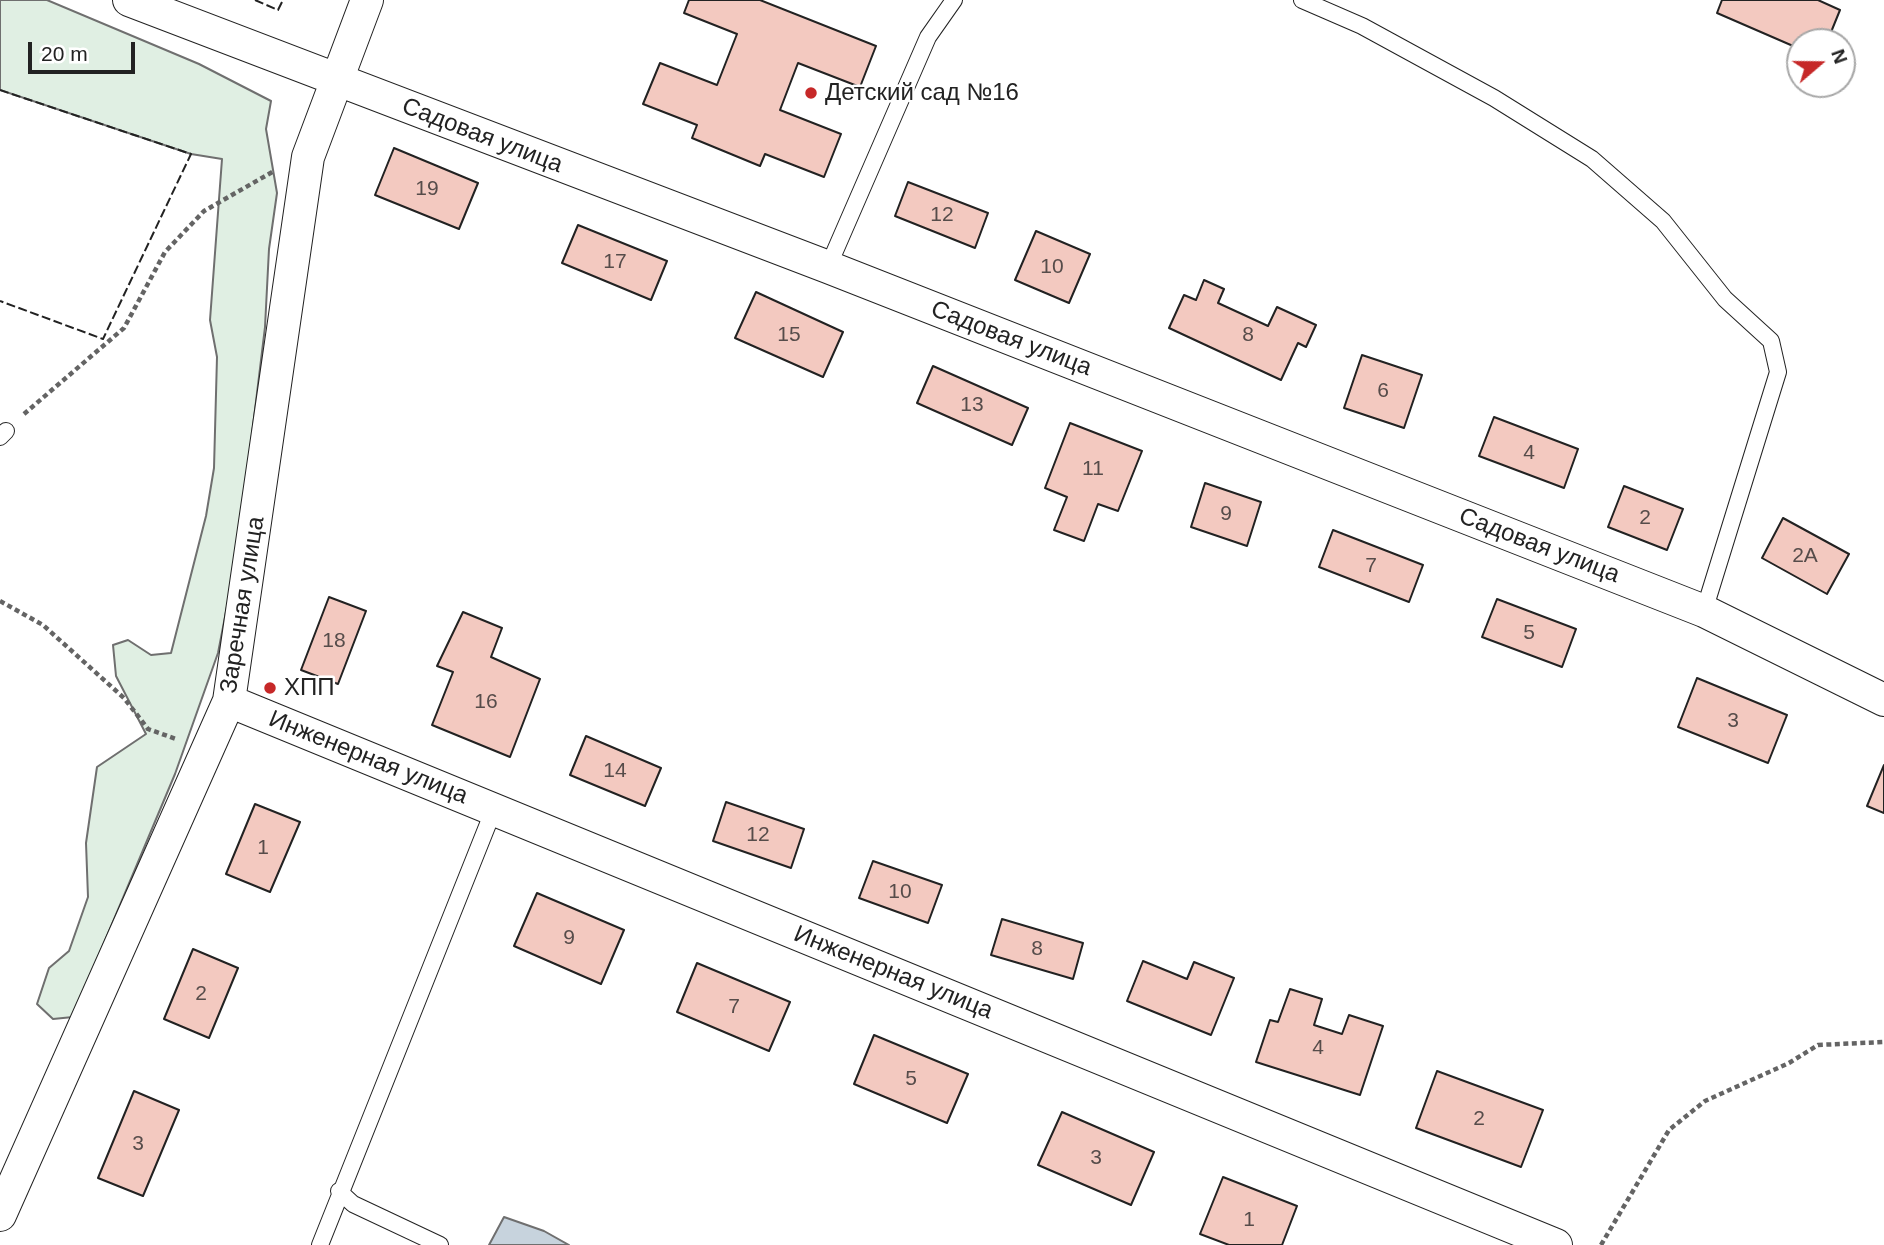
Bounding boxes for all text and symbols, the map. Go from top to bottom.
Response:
scale bar [32,28,138,72]
north arrow [1786,28,1856,98]
text: 20 m [41,42,88,65]
text: N [1827,46,1852,66]
place label: Детский сад №16 [825,79,1019,107]
marker: Детский сад №16 [803,85,819,101]
street label: Садовая улица [398,92,566,180]
house number: 19 [415,176,439,202]
house number: 12 [930,202,954,228]
house number: 17 [603,249,627,275]
house number: 10 [1040,254,1064,280]
street label: Садовая улица [927,295,1095,383]
house number: 15 [777,322,801,348]
house number: 8 [1242,322,1254,348]
house number: 6 [1377,378,1389,404]
house number: 13 [960,392,984,418]
house number: 4 [1523,440,1535,466]
house number: 11 [1082,456,1104,482]
house number: 9 [1220,501,1232,527]
street label: Садовая улица [1455,502,1623,590]
house number: 2 [1639,505,1651,531]
street label: Заречная улица [215,515,271,695]
house number: 2А [1792,543,1818,569]
house number: 7 [1365,553,1377,579]
house number: 5 [1523,620,1535,646]
house number: 18 [322,628,346,654]
place label: ХПП [284,674,335,702]
marker: ХПП [262,680,278,696]
house number: 16 [474,689,498,715]
street label: Инженерная улица [264,705,472,811]
house number: 3 [1727,708,1739,734]
house number: 14 [603,758,627,784]
house number: 12 [746,822,770,848]
house number: 1 [257,835,269,861]
house number: 10 [888,879,912,905]
street label: Инженерная улица [789,920,997,1026]
house number: 9 [563,925,575,951]
house number: 8 [1031,936,1043,962]
house number: 2 [195,981,207,1007]
house number: 7 [728,994,740,1020]
house number: 4 [1312,1035,1324,1061]
house number: 5 [905,1066,917,1092]
house number: 2 [1473,1106,1485,1132]
house number: 3 [132,1131,144,1157]
house number: 3 [1090,1145,1102,1171]
house number: 1 [1243,1207,1255,1233]

